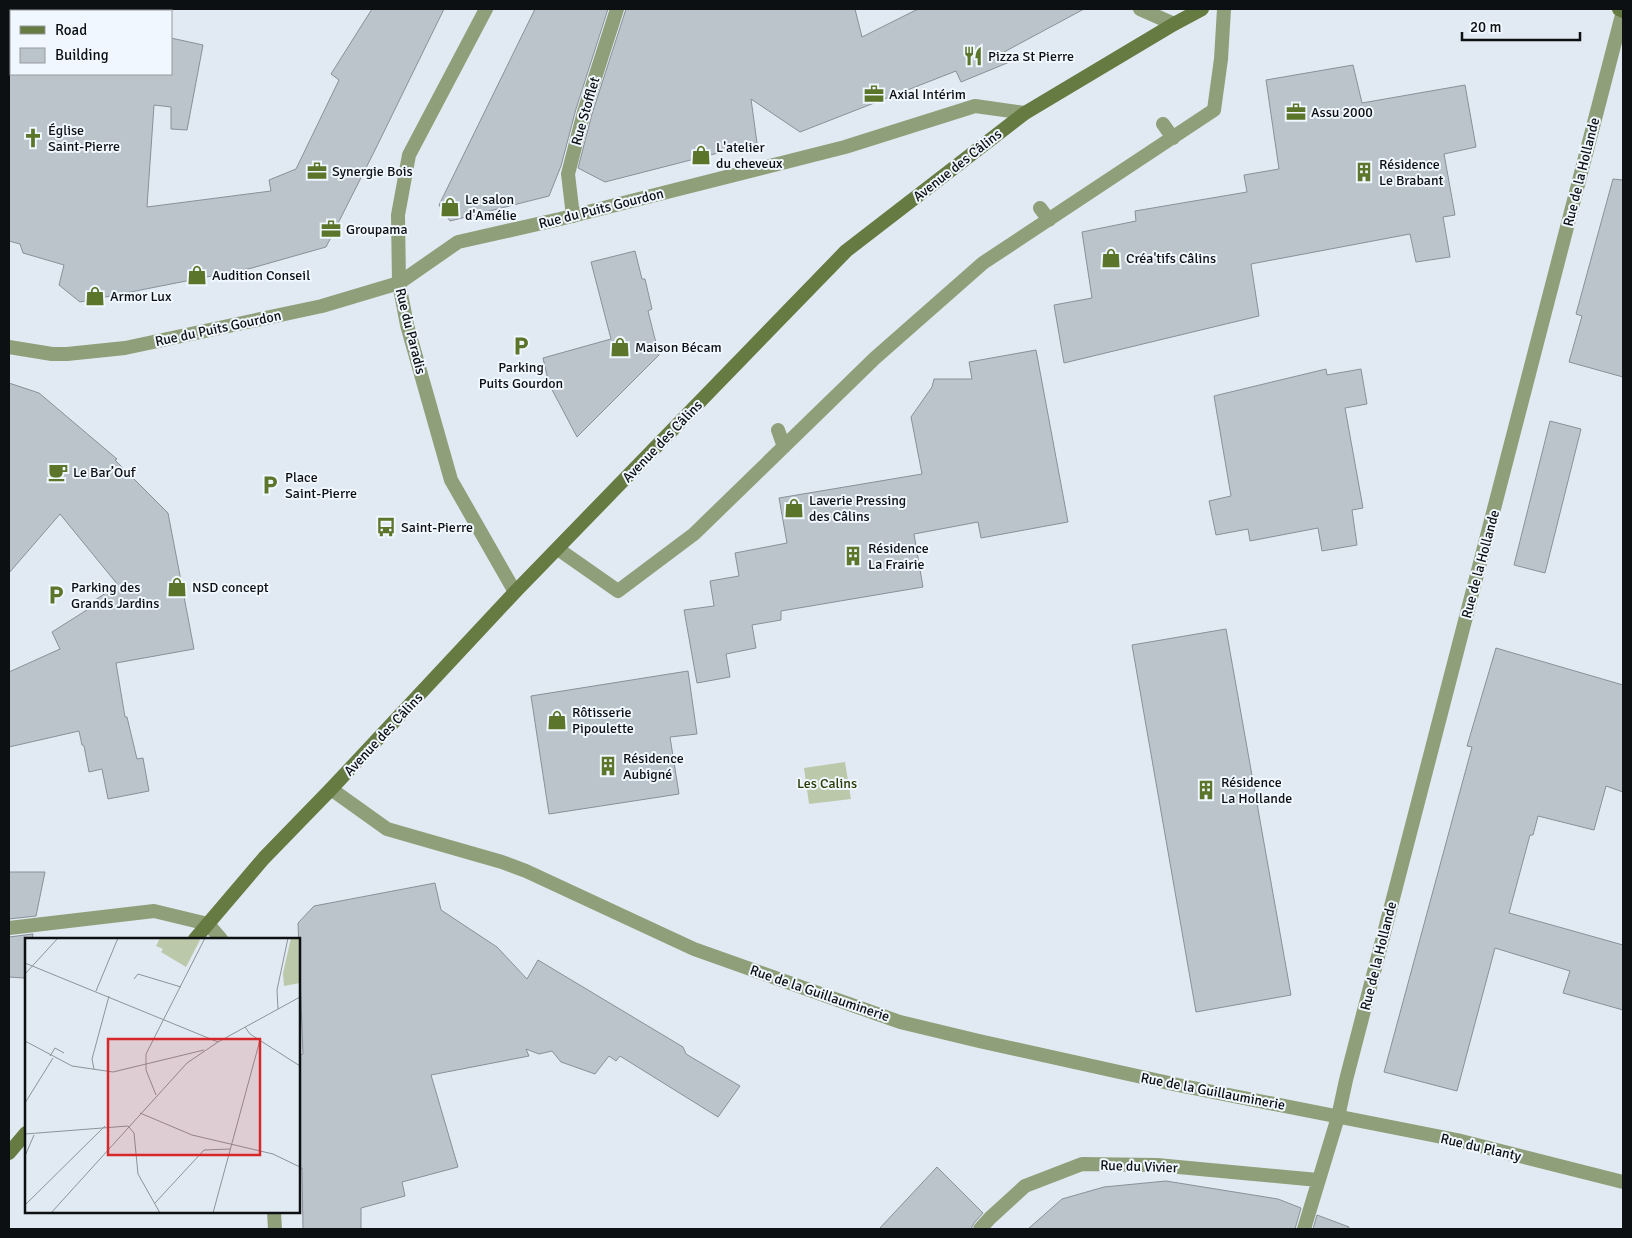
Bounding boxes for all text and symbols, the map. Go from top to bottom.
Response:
legend [10,10,172,75]
scale bar [1462,10,1580,42]
text: 20 m [1470,18,1501,36]
text: Road [55,21,87,39]
restaurant icon: Pizza St Pierre [962,45,984,67]
text: Building [55,46,109,64]
place label: Pizza St Pierre [988,48,1074,65]
street label: Rue Stofflet [568,75,603,147]
office icon: Axial Intérim [863,83,885,105]
place label: Axial Intérim [889,86,966,103]
office icon: Assu 2000 [1285,101,1307,123]
place label: Assu 2000 [1311,104,1373,121]
street label: Rue de la Hollande [1560,116,1603,228]
place label: Église Saint-Pierre [48,122,120,155]
street label: Avenue des Câlins [910,126,1005,205]
church icon: Église Saint-Pierre [22,127,44,149]
place label: L'atelier du cheveux [716,139,783,172]
shop icon: L'atelier du cheveux [690,144,712,166]
place label: Résidence Le Brabant [1379,156,1444,189]
office icon: Synergie Bois [306,160,328,182]
building icon: Résidence Le Brabant [1353,161,1375,183]
place label: Synergie Bois [332,163,413,180]
street label: Rue du Puits Gourdon [537,185,666,232]
place label: Le salon d'Amélie [465,191,517,224]
shop icon: Le salon d'Amélie [439,196,461,218]
office icon: Groupama [320,218,342,240]
place label: Groupama [346,221,408,238]
shop icon: Créa'tifs Câlins [1100,247,1122,269]
place label: Créa'tifs Câlins [1126,250,1216,267]
shop icon: Audition Conseil [186,264,208,286]
place label: Audition Conseil [212,267,310,284]
shop icon: Armor Lux [84,285,106,307]
street label: Rue du Paradis [392,286,429,376]
place label: Armor Lux [110,288,172,305]
street label: Rue du Puits Gourdon [154,307,283,350]
parking icon: Parking Puits Gourdon [510,335,532,357]
shop icon: Maison Bécam [609,336,631,358]
place label: Maison Bécam [635,339,722,356]
place label: Parking Puits Gourdon [479,359,563,392]
street label: Avenue des Câlins [619,397,706,486]
cafe icon: Le Bar’Ouf [47,461,69,483]
place label: Le Bar’Ouf [73,464,137,481]
place label: Place Saint-Pierre [285,469,357,502]
parking icon: Place Saint-Pierre [259,474,281,496]
place label: Laverie Pressing des Câlins [809,492,906,525]
shop icon: Laverie Pressing des Câlins [783,497,805,519]
street label: Rue de la Hollande [1458,508,1503,620]
bus stop icon: Saint-Pierre [375,516,397,538]
place label: Saint-Pierre [401,519,473,536]
place label: Résidence La Frairie [868,540,929,573]
building icon: Résidence La Frairie [842,545,864,567]
shop icon: NSD concept [166,576,188,598]
place label: Parking des Grands Jardins [71,579,159,612]
place label: NSD concept [192,579,269,596]
parking icon: Parking des Grands Jardins [45,584,67,606]
street label: Avenue des Câlins [340,689,426,779]
place label: Rôtisserie Pipoulette [572,704,634,737]
shop icon: Rôtisserie Pipoulette [546,709,568,731]
place label: Résidence Aubigné [623,750,684,783]
building icon: Résidence Aubigné [597,755,619,777]
place label: Résidence La Hollande [1221,774,1292,807]
park label: Les Calins [797,775,857,792]
building icon: Résidence La Hollande [1195,779,1217,801]
street label: Rue de la Hollande [1357,900,1400,1012]
inset map [25,938,300,1213]
street label: Rue de la Guillauminerie [748,962,892,1025]
street label: Rue de la Guillauminerie [1139,1069,1287,1114]
street label: Rue du Planty [1439,1130,1523,1165]
street label: Rue du Vivier [1100,1157,1179,1176]

